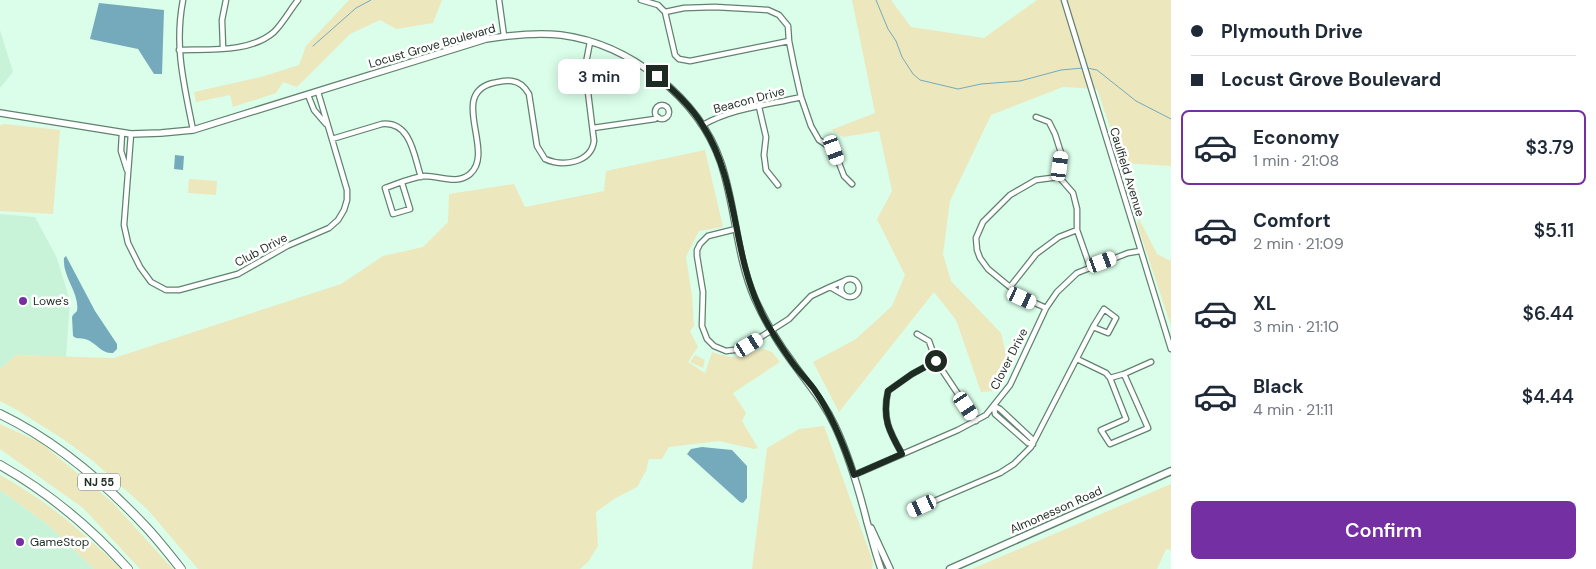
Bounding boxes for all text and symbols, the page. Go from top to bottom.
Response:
text: Plymouth Drive [1221,19,1363,44]
street label: Locust Grove Boulevard [367,20,497,72]
callout: 3 min [557,58,640,94]
route end [646,65,668,87]
text: 3 min [578,66,620,87]
text: Locust Grove Boulevard [1221,67,1441,92]
street label: Beacon Drive [712,83,787,117]
street label: Caulfield Avenue [1106,125,1148,219]
icon: car [1193,125,1238,170]
text: Economy [1253,125,1340,150]
car [821,133,846,167]
text: $3.79 [1525,135,1574,160]
car [1050,150,1069,182]
text: 1 min · 21:08 [1253,150,1339,171]
icon: car [1193,208,1238,253]
text: Comfort [1253,208,1331,233]
text: $5.11 [1534,218,1574,243]
street label: Club Drive [232,229,290,271]
text: 2 min · 21:09 [1253,233,1344,254]
car [1085,250,1118,274]
car [1005,285,1038,311]
icon: car [1193,291,1238,336]
text: XL [1253,291,1276,316]
place label: Lowe's [33,293,69,309]
marker: Lowe's [17,295,29,307]
text: $6.44 [1523,301,1574,326]
text: 3 min · 21:10 [1253,316,1339,337]
street label: Clover Drive [987,325,1031,392]
car [732,331,765,359]
route start [925,350,947,372]
icon: car [1193,374,1238,419]
text: Black [1253,374,1304,399]
text: $4.44 [1522,384,1574,409]
car [951,389,980,423]
text: 4 min · 21:11 [1253,399,1333,420]
road number: NJ 55 [78,474,120,491]
street label: Almonesson Road [1007,482,1105,538]
car [905,493,938,519]
button: Confirm [1191,501,1576,559]
place label: GameStop [30,534,89,550]
marker: GameStop [14,536,26,548]

